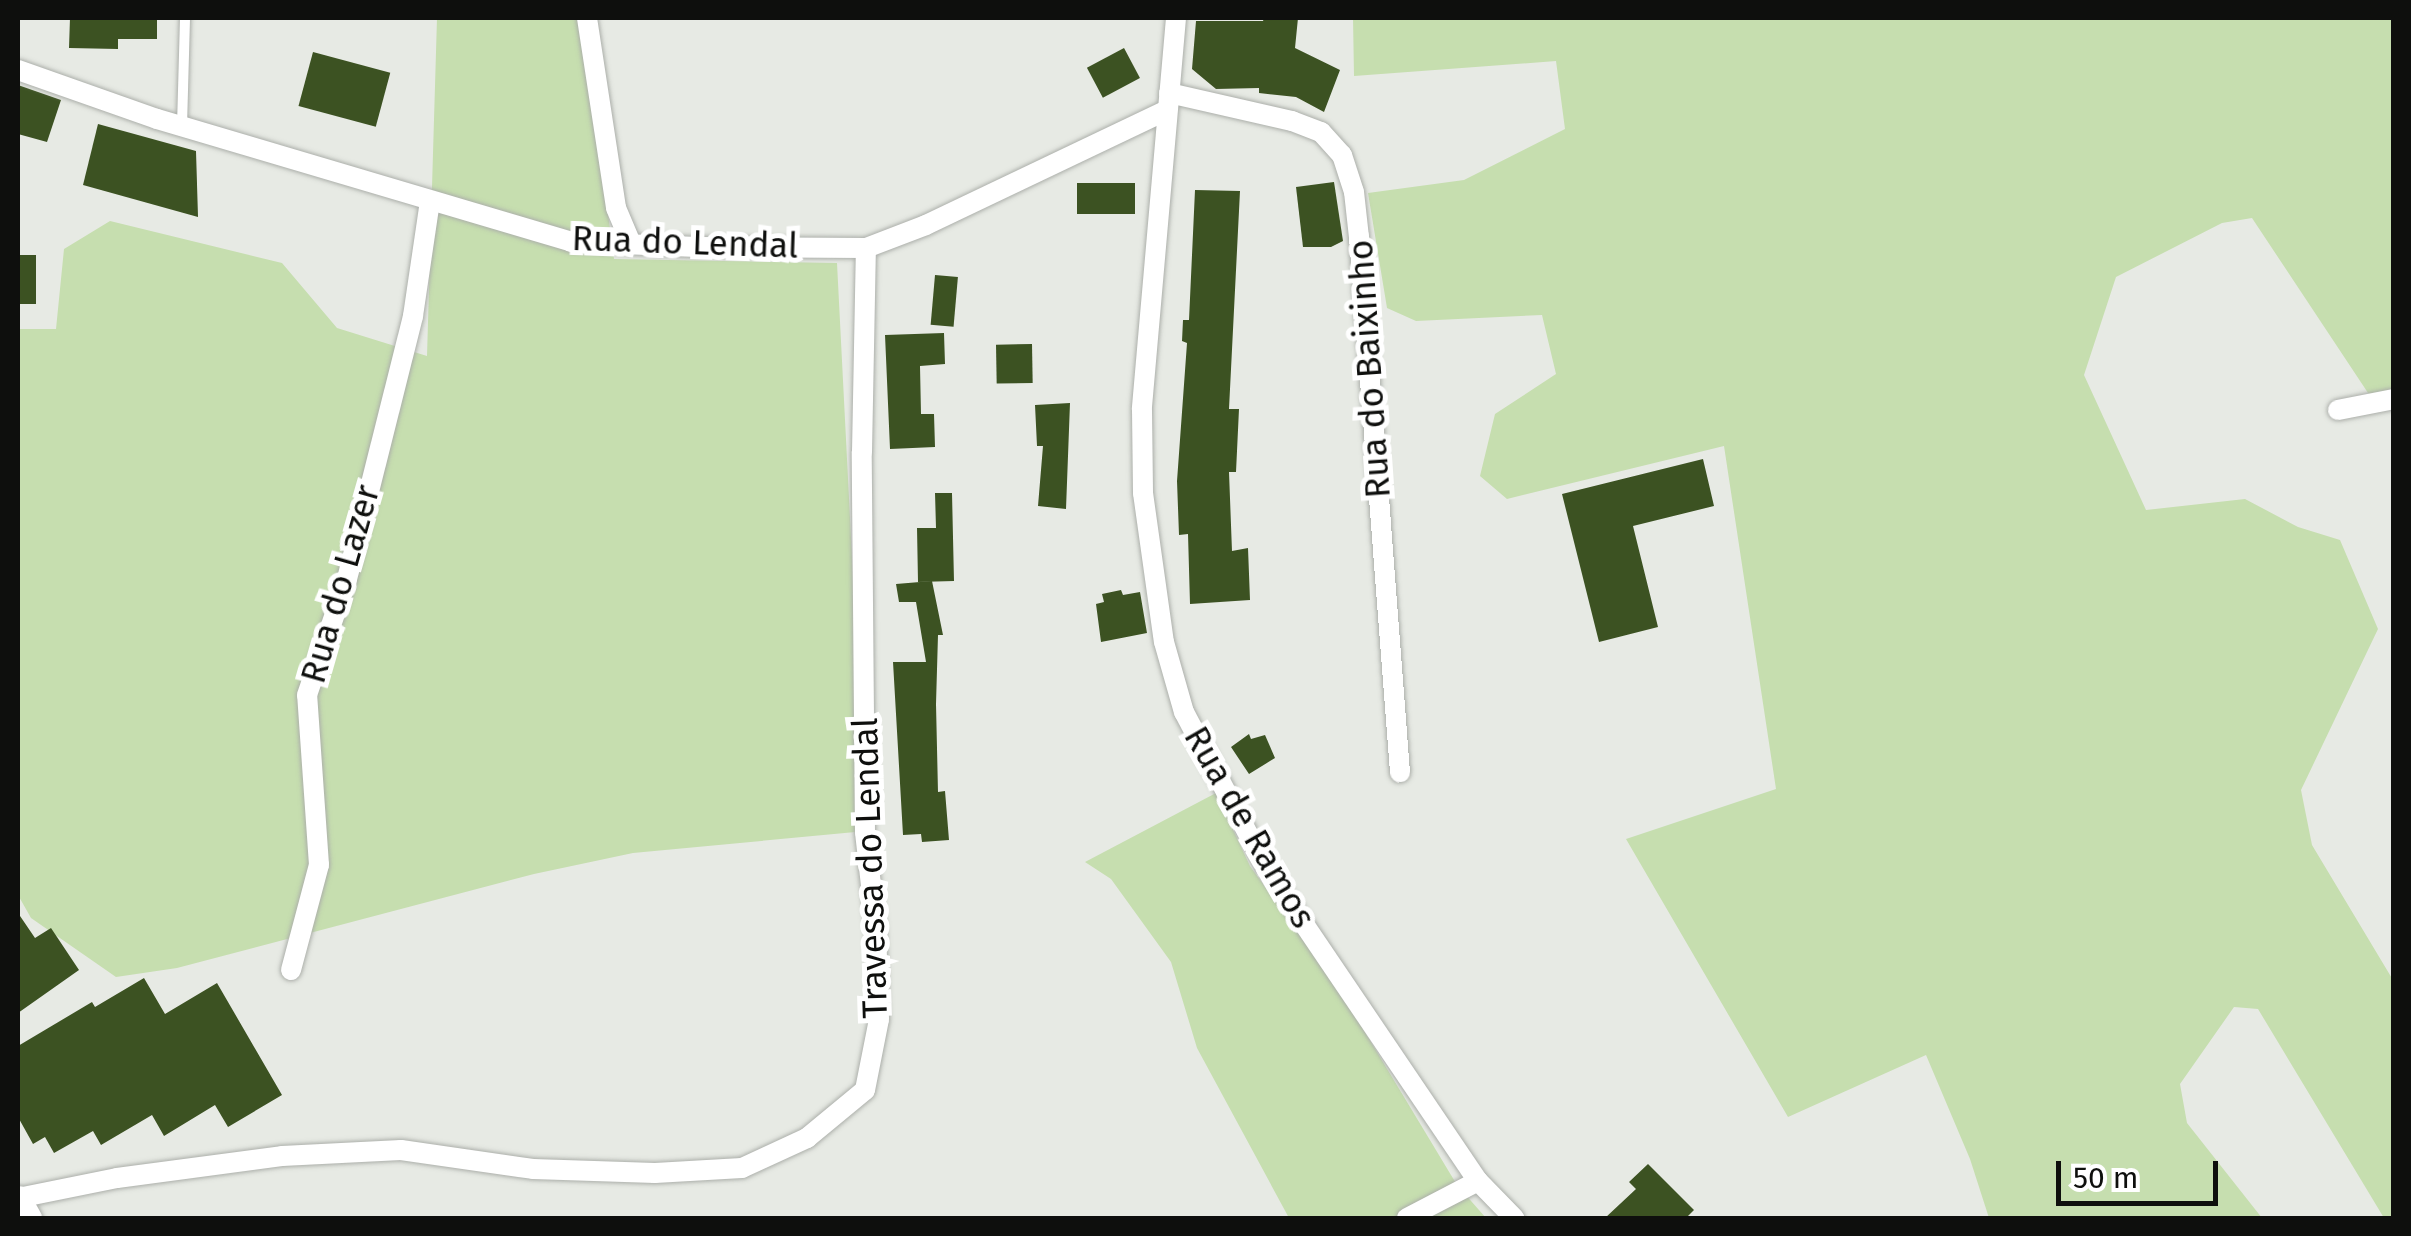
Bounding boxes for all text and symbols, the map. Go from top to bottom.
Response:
street label: Rua do Lendal [571,217,799,267]
street label: Rua do Baixinho [1339,238,1399,500]
street label: Rua do Lazer [292,480,388,688]
street label: Travessa do Lendal [844,717,896,1019]
street label: Rua de Ramos [1175,719,1325,935]
scale bar [2061,1141,2224,1203]
text: 50 m [2073,1160,2138,1196]

